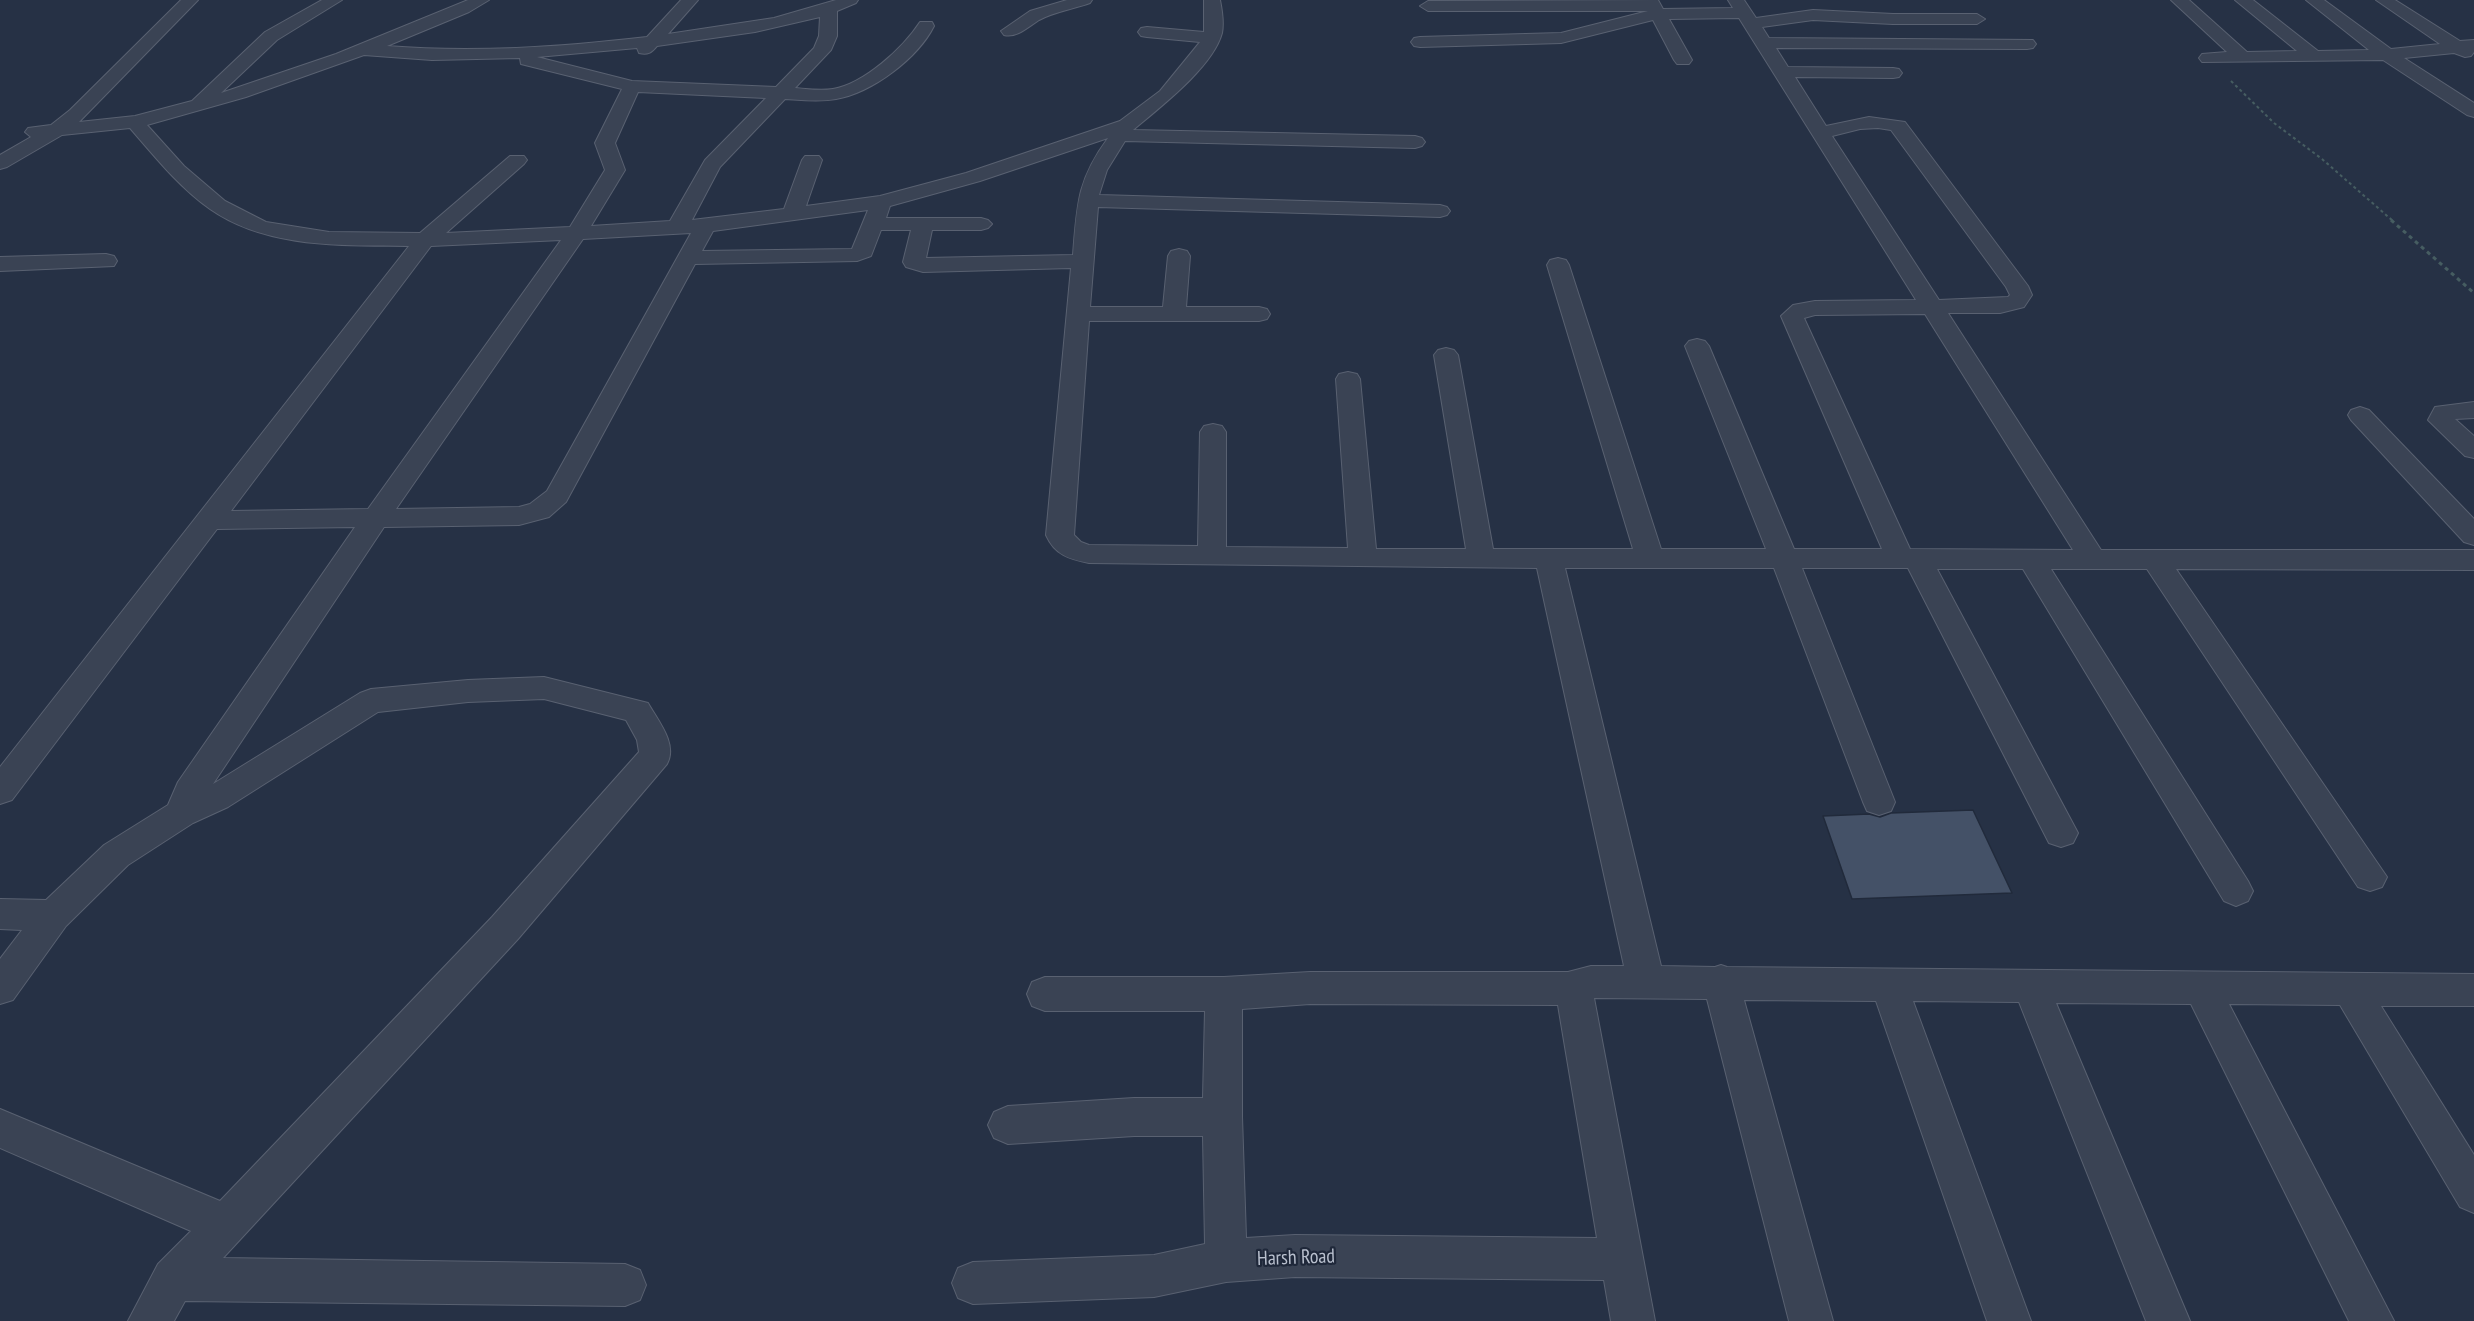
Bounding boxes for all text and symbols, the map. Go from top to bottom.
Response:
street label: Harsh Road [1257,1245,1335,1271]

